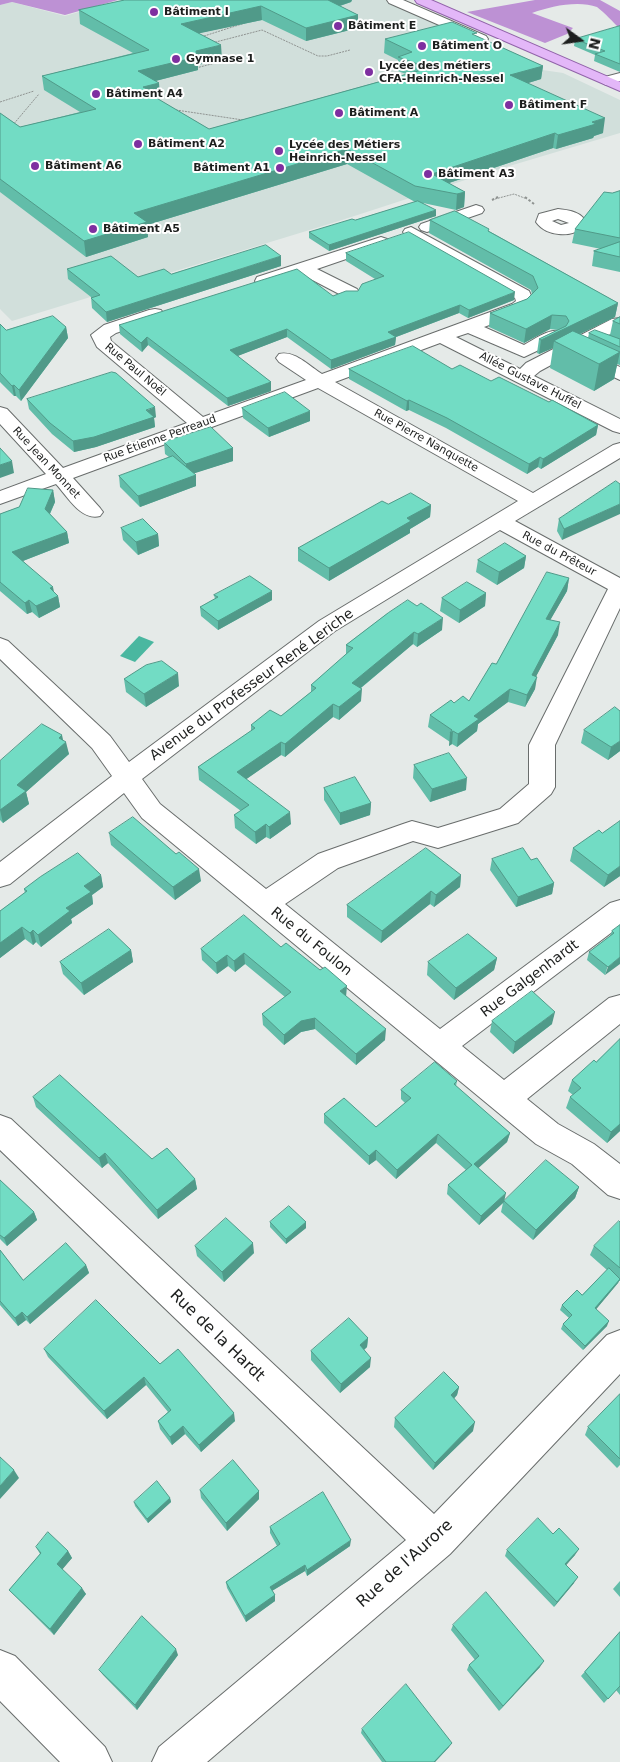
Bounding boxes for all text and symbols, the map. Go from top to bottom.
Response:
place label: Bâtiment I [164,5,229,19]
marker: Bâtiment I [148,6,160,18]
north arrow [555,15,605,65]
place label: Bâtiment E [348,19,416,33]
marker: Bâtiment E [332,20,344,32]
text: N [585,36,604,51]
place label: Bâtiment O [432,39,502,53]
marker: Bâtiment O [416,40,428,52]
place label: Gymnase 1 [186,52,254,66]
marker: Gymnase 1 [170,53,182,65]
place label: Lycée des métiers CFA-Heinrich-Nessel [379,59,504,85]
marker: Lycée des métiers CFA-Heinrich-Nessel [363,66,375,78]
place label: Bâtiment A4 [106,87,183,101]
marker: Bâtiment A4 [90,88,102,100]
place label: Bâtiment F [519,98,587,112]
marker: Bâtiment F [503,99,515,111]
place label: Bâtiment A [349,106,418,120]
marker: Bâtiment A [333,107,345,119]
place label: Bâtiment A2 [148,137,225,151]
marker: Bâtiment A2 [132,138,144,150]
place label: Lycée des Métiers Heinrich-Nessel [289,138,400,164]
marker: Lycée des Métiers Heinrich-Nessel [273,145,285,157]
place label: Bâtiment A6 [45,159,122,173]
marker: Bâtiment A6 [29,160,41,172]
place label: Bâtiment A1 [193,161,270,175]
marker: Bâtiment A1 [274,162,286,174]
place label: Bâtiment A3 [438,167,515,181]
marker: Bâtiment A3 [422,168,434,180]
place label: Bâtiment A5 [103,222,180,236]
marker: Bâtiment A5 [87,223,99,235]
street label: Rue Paul Noël [102,341,168,399]
street label: Allée Gustave Huffel [477,350,583,412]
street label: Rue Pierre Nanquette [371,407,481,475]
street label: Rue Étienne Perreaud [102,412,218,466]
street label: Rue Jean Monnet [10,425,82,501]
street label: Rue du Prêteur [520,529,598,579]
street label: Avenue du Professeur René Leriche [147,606,357,764]
street label: Rue du Foulon [267,904,355,980]
street label: Rue Galgenhardt [478,937,582,1021]
street label: Rue de la Hardt [166,1286,268,1386]
street label: Rue de l'Aurore [353,1516,457,1612]

